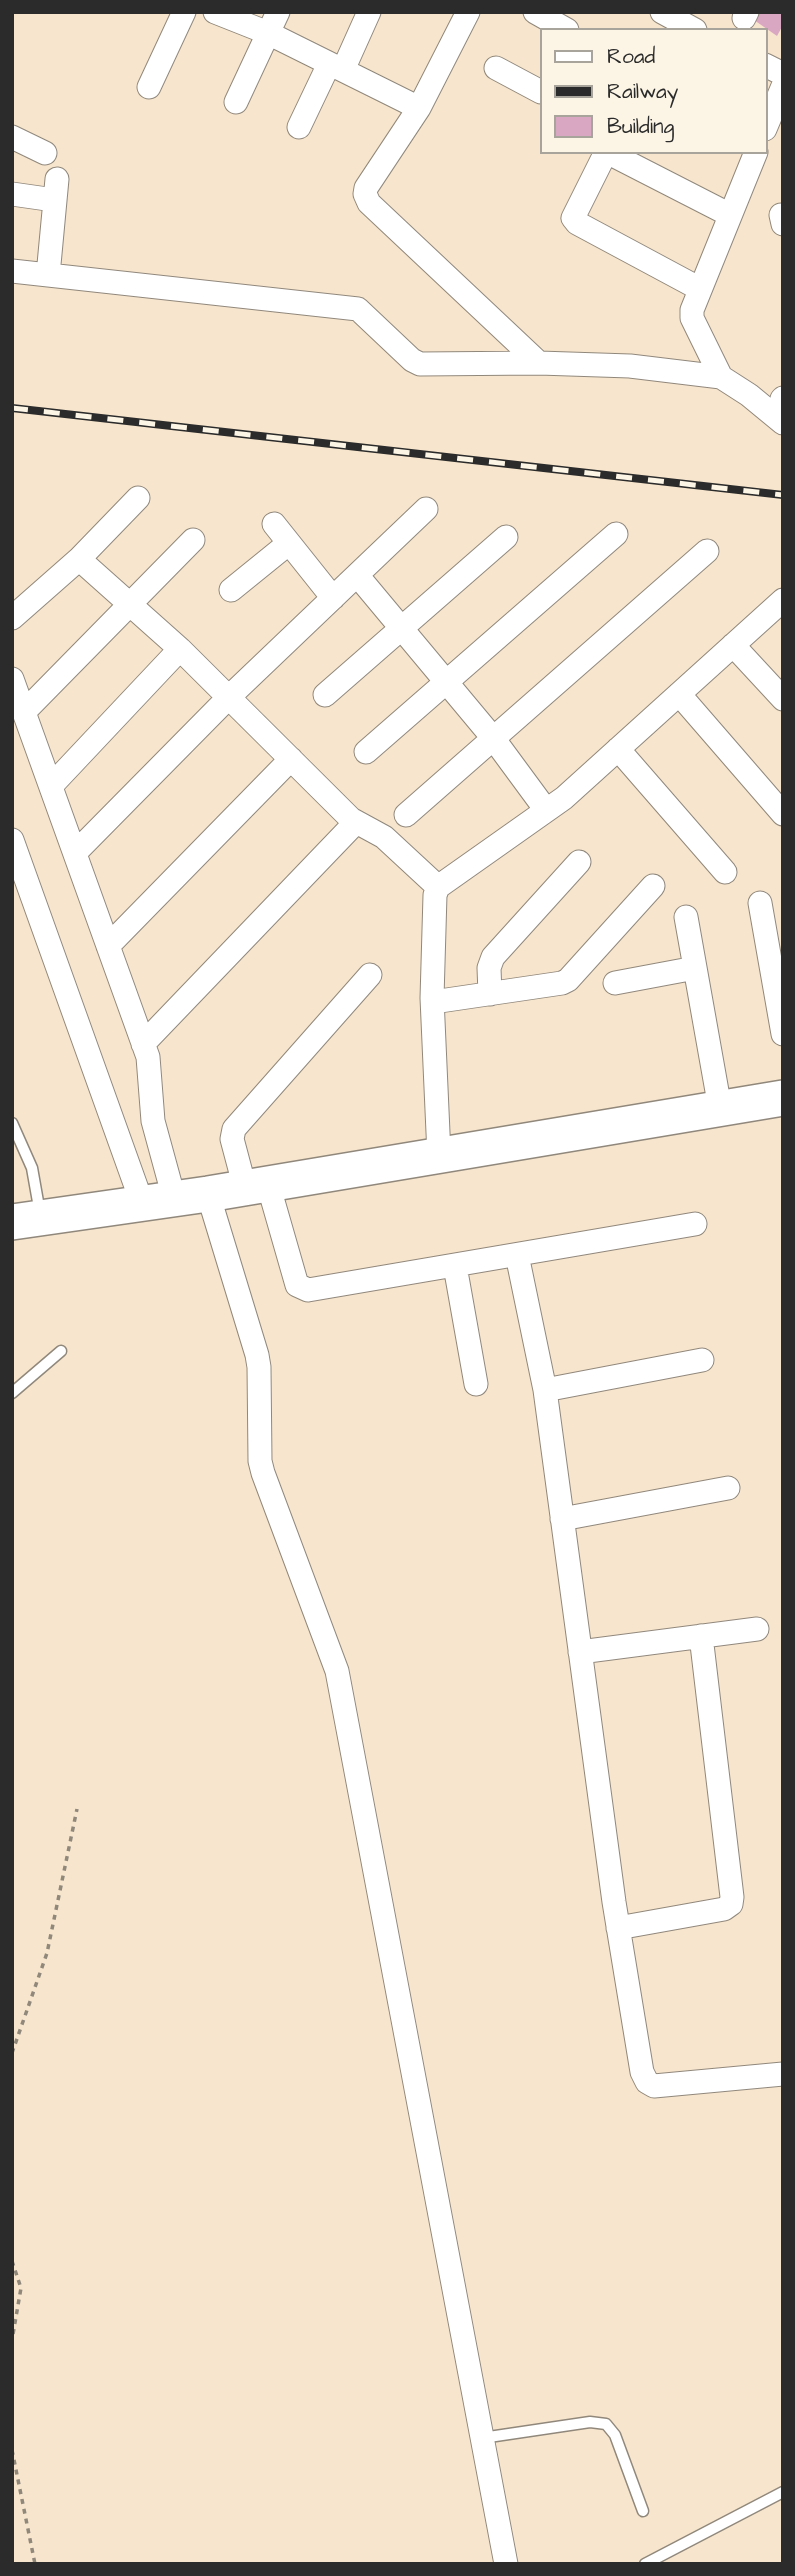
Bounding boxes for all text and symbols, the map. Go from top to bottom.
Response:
legend [540,28,767,154]
text: Road [607,42,655,71]
text: Railway [607,77,678,106]
text: Building [607,112,674,141]

